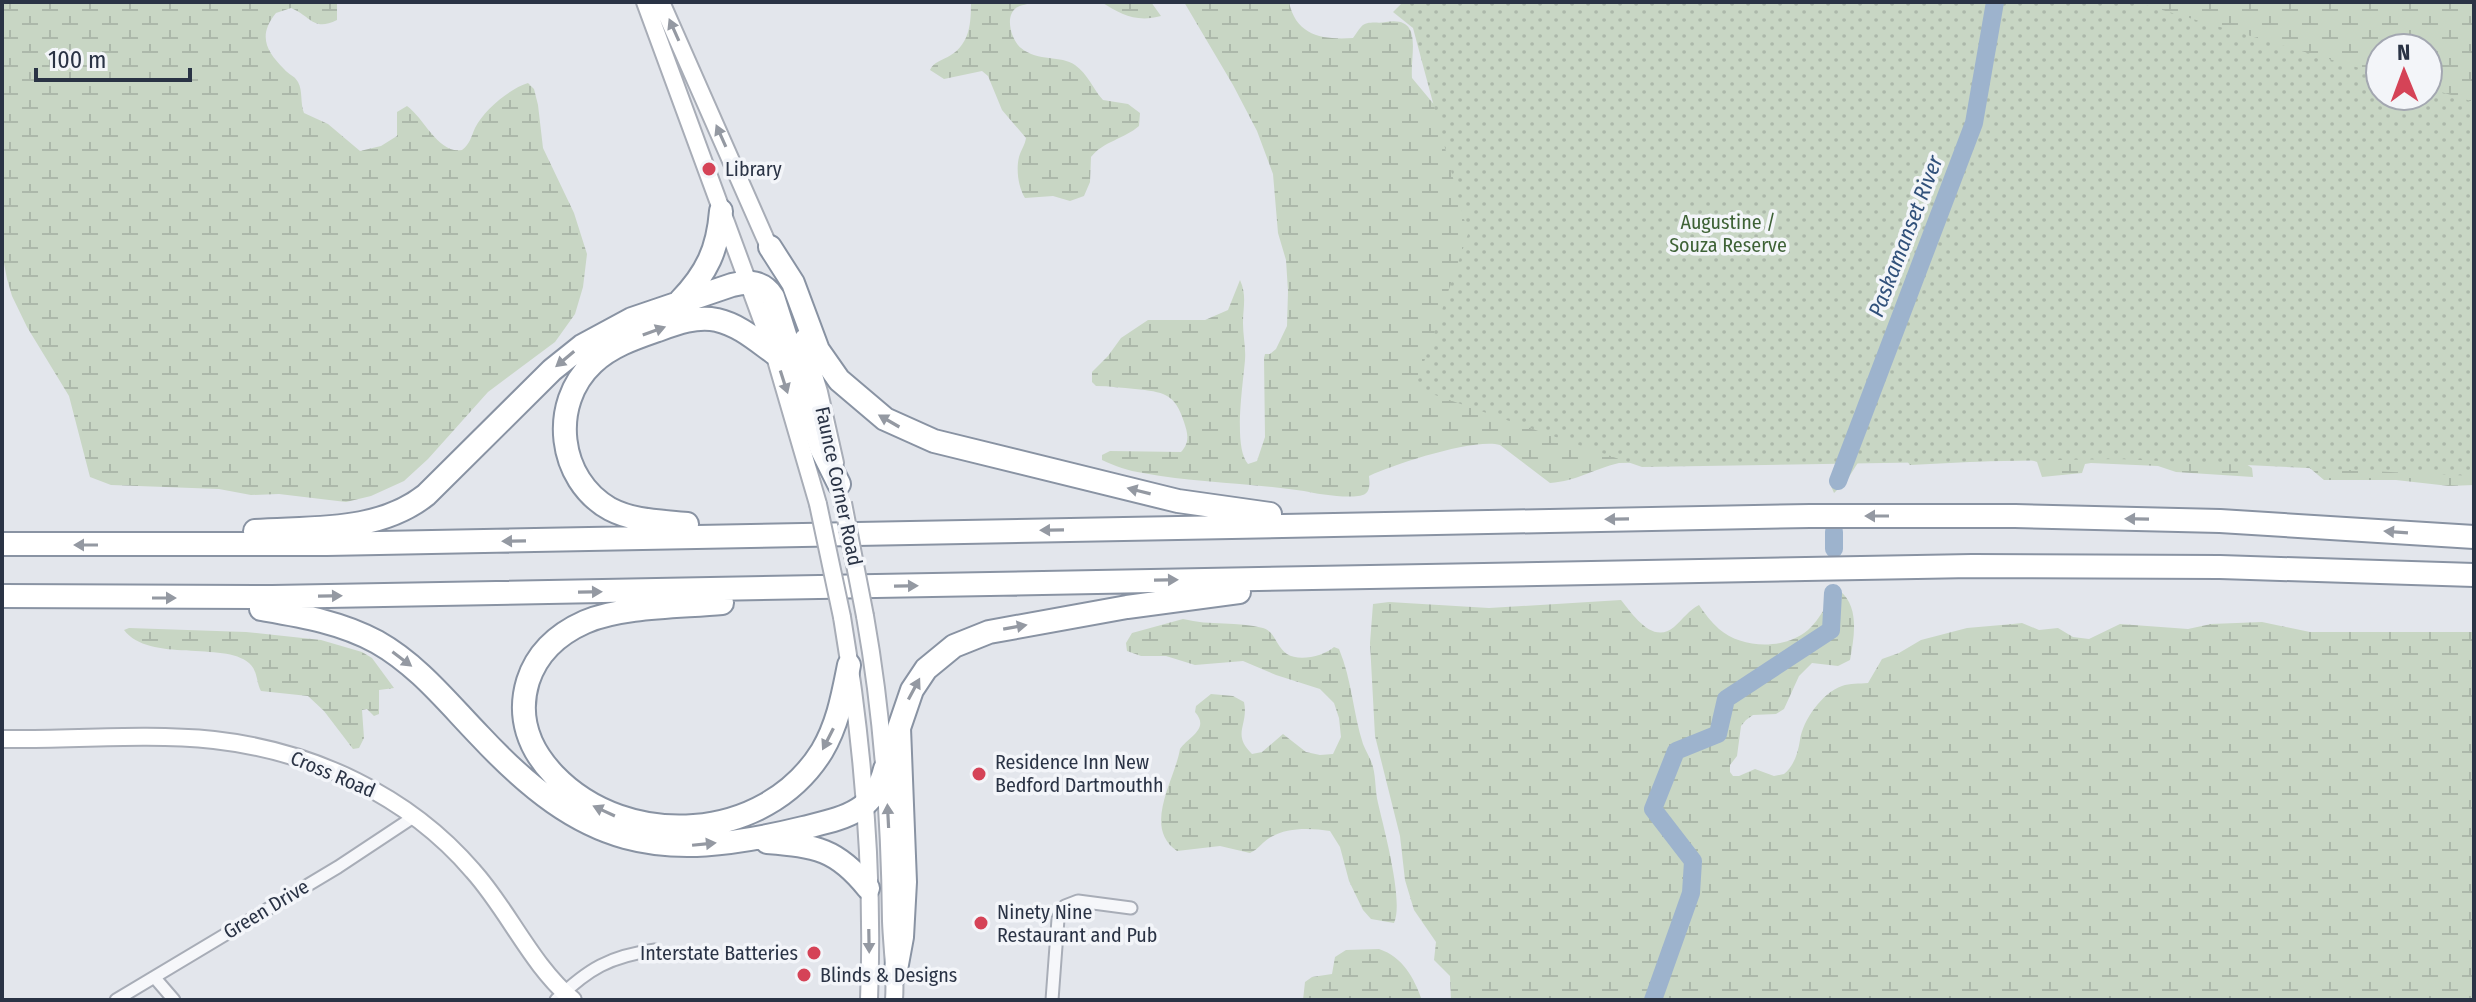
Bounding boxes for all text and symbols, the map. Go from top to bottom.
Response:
one-way arrow [667,18,681,42]
scale bar [36,32,190,82]
north arrow [2364,32,2444,112]
text: N [2397,39,2410,66]
text: 100 m [48,46,106,74]
one-way arrow [714,125,728,148]
water label: Paskamanset River [1862,150,1949,321]
place label: Library [725,157,782,181]
marker: Library [700,160,718,178]
park label: Augustine / Souza Reserve [1669,210,1787,257]
one-way arrow [642,325,666,337]
one-way arrow [556,350,576,367]
one-way arrow [778,371,790,395]
street label: Faunce Corner Road [810,404,868,568]
one-way arrow [878,414,900,428]
one-way arrow [1126,484,1151,497]
one-way arrow [1864,510,1889,522]
one-way arrow [2124,512,2149,525]
one-way arrow [1604,513,1629,525]
one-way arrow [1039,524,1064,536]
one-way arrow [2383,525,2408,538]
one-way arrow [501,534,526,547]
one-way arrow [73,539,98,551]
one-way arrow [1154,574,1179,587]
one-way arrow [894,580,919,592]
one-way arrow [578,586,603,598]
one-way arrow [318,590,343,603]
one-way arrow [152,592,177,604]
one-way arrow [1003,621,1028,633]
one-way arrow [392,651,413,667]
one-way arrow [906,678,920,700]
one-way arrow [821,728,834,751]
street label: Cross Road [287,745,379,803]
place label: Residence Inn New Bedford Dartmouthh [995,750,1164,797]
marker: Residence Inn New Bedford Dartmouthh [970,765,988,783]
one-way arrow [882,803,895,828]
one-way arrow [592,804,615,818]
one-way arrow [692,838,717,851]
street label: Green Drive [219,874,313,944]
place label: Ninety Nine Restaurant and Pub [997,900,1157,947]
marker: Ninety Nine Restaurant and Pub [972,914,990,932]
one-way arrow [863,929,875,954]
place label: Interstate Batteries [640,941,798,965]
marker: Interstate Batteries [805,944,823,962]
place label: Blinds & Designs [820,963,957,987]
marker: Blinds & Designs [795,966,813,984]

